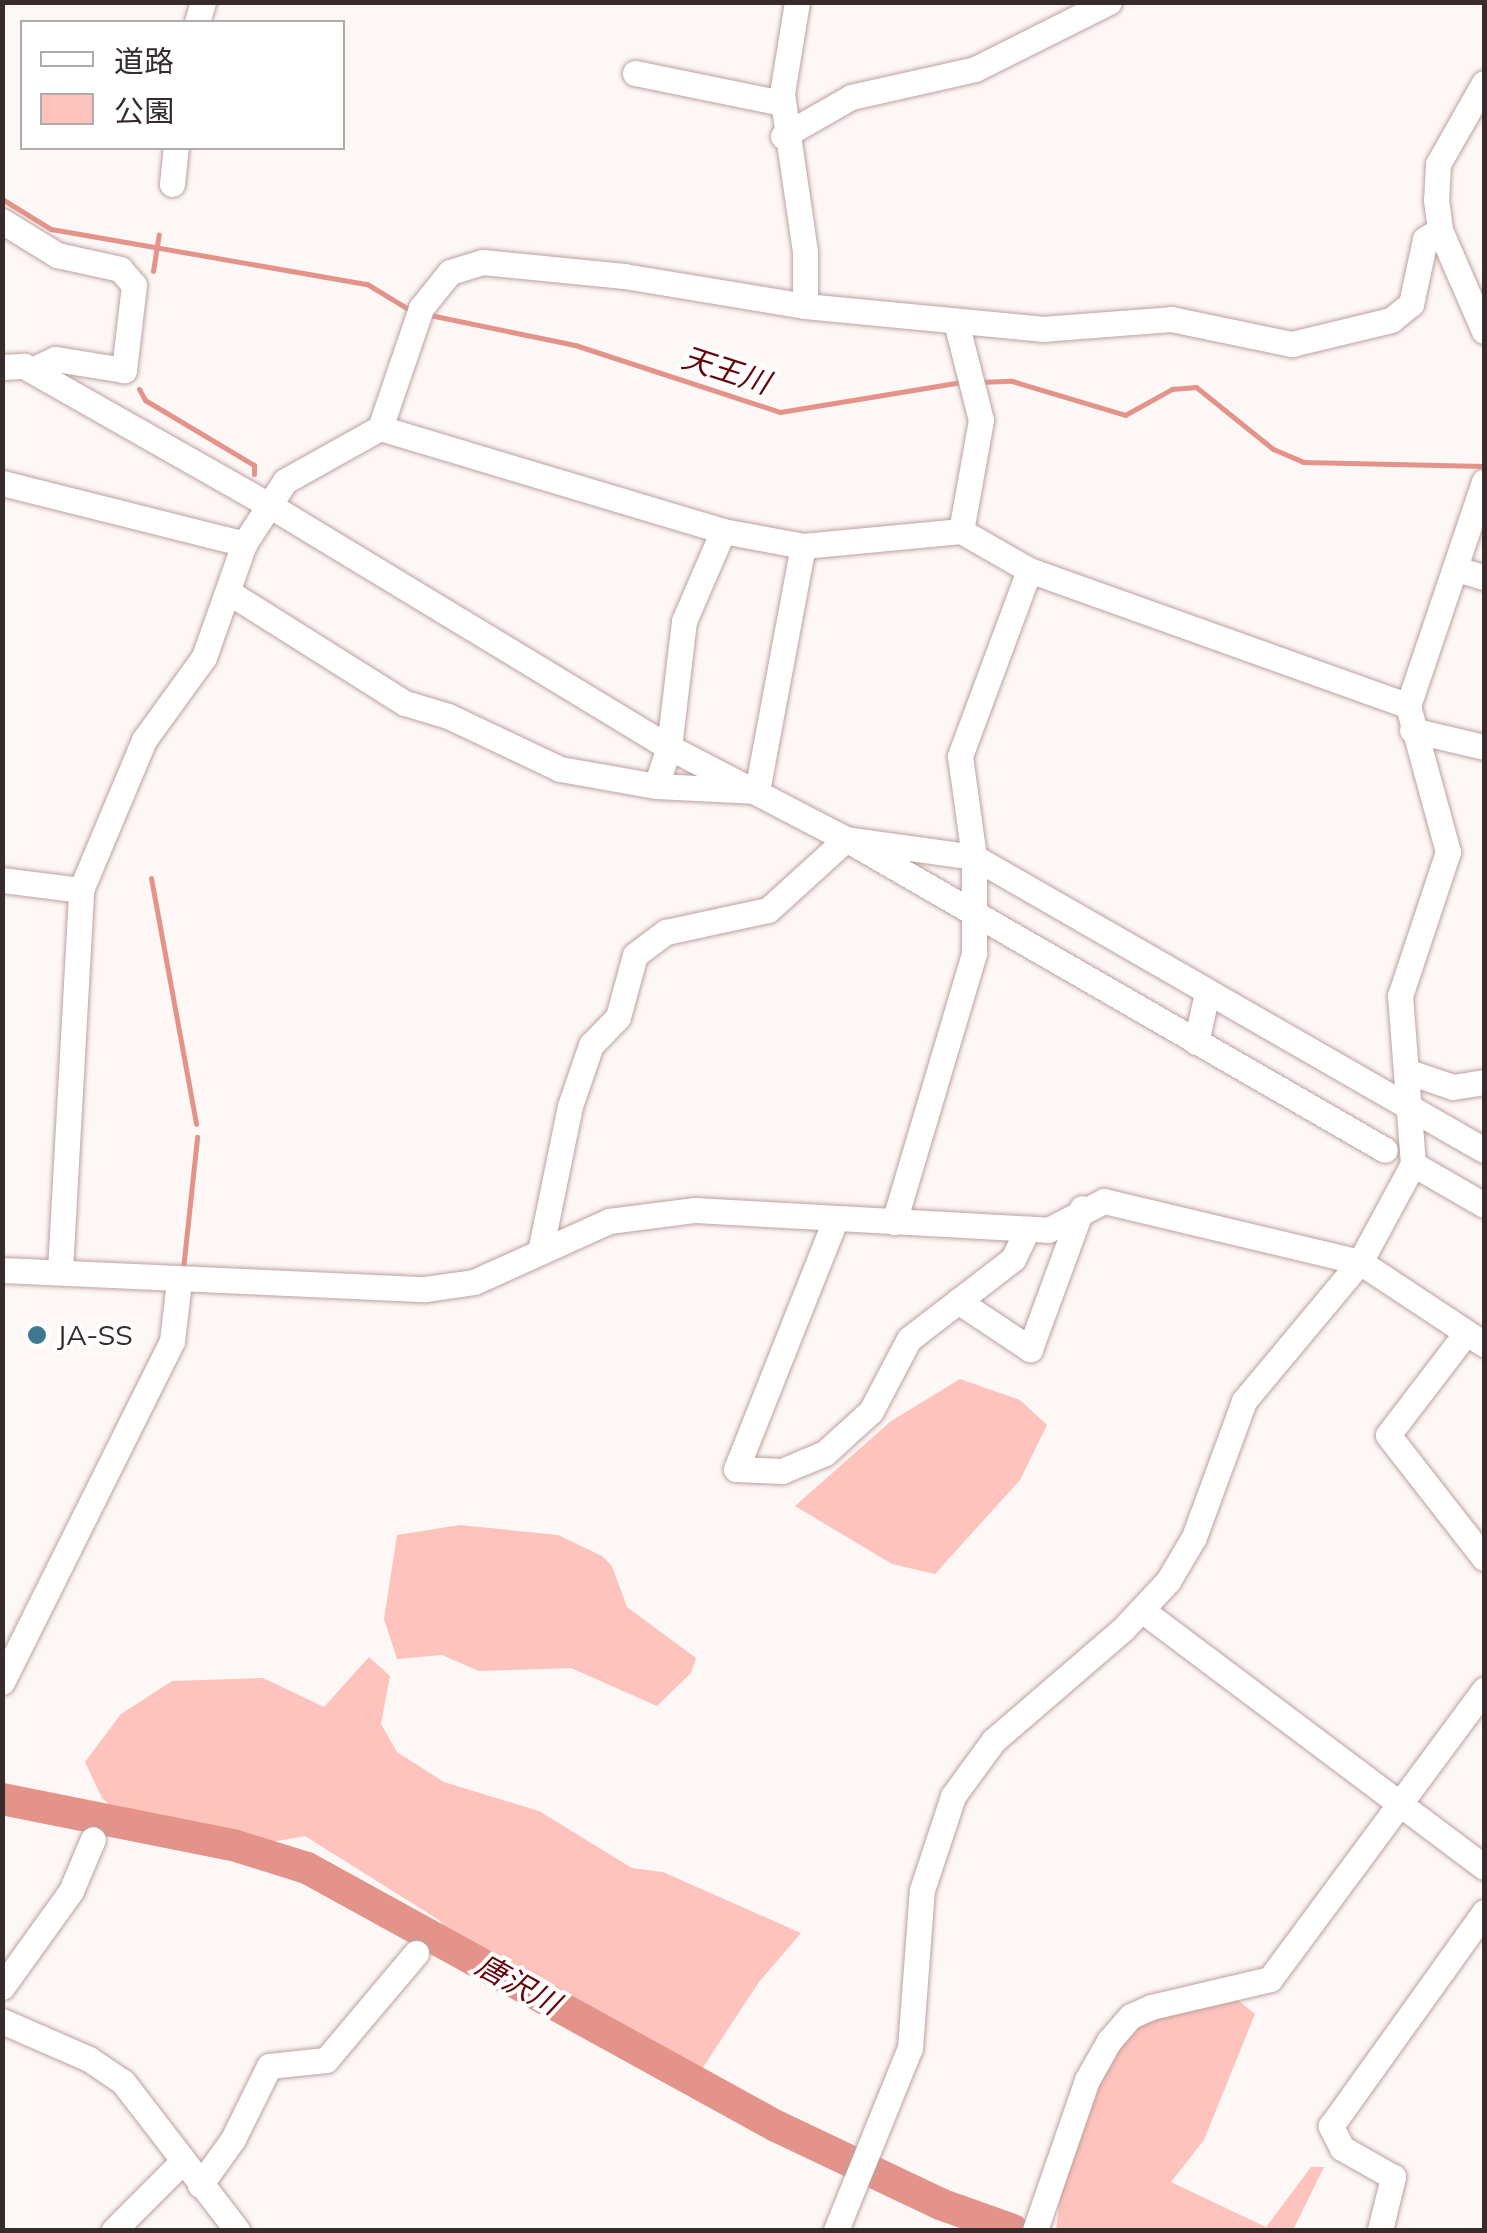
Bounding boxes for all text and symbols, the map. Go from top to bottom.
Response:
legend [20,20,345,150]
text: 道路 [114,42,174,80]
text: 公園 [114,92,174,130]
water label: 天王川 [678,339,774,401]
place label: JA-SS [57,1318,133,1352]
marker: JA-SS [26,1324,48,1346]
water label: 唐沢川 [470,1946,566,2022]

